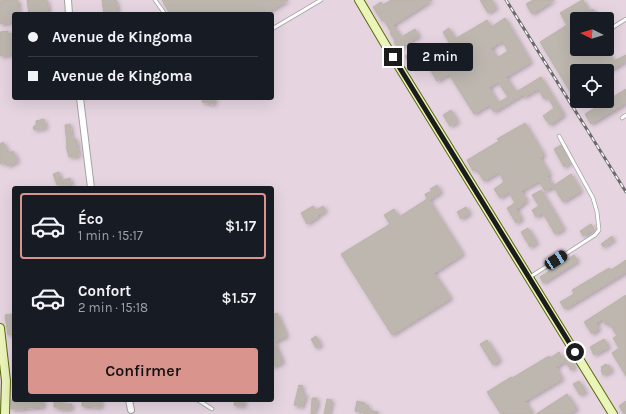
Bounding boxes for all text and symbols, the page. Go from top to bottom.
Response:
north arrow [570,12,614,56]
map controls [570,12,614,108]
text: Avenue de Kingoma [52,28,193,46]
callout: 2 min [407,43,473,71]
route end [384,48,402,66]
text: 2 min [422,49,458,64]
button: locate [570,64,614,108]
text: Avenue de Kingoma [52,67,193,85]
icon: car [30,208,66,244]
text: Éco [78,210,103,228]
text: $1.17 [225,217,256,235]
text: 1 min · 15:17 [78,228,143,243]
car [543,248,569,272]
icon: car [30,280,66,316]
text: Confort [78,282,131,300]
text: $1.57 [222,289,256,307]
text: 2 min · 15:18 [78,300,148,315]
route start [566,343,584,361]
button: Confirmer [28,348,258,394]

